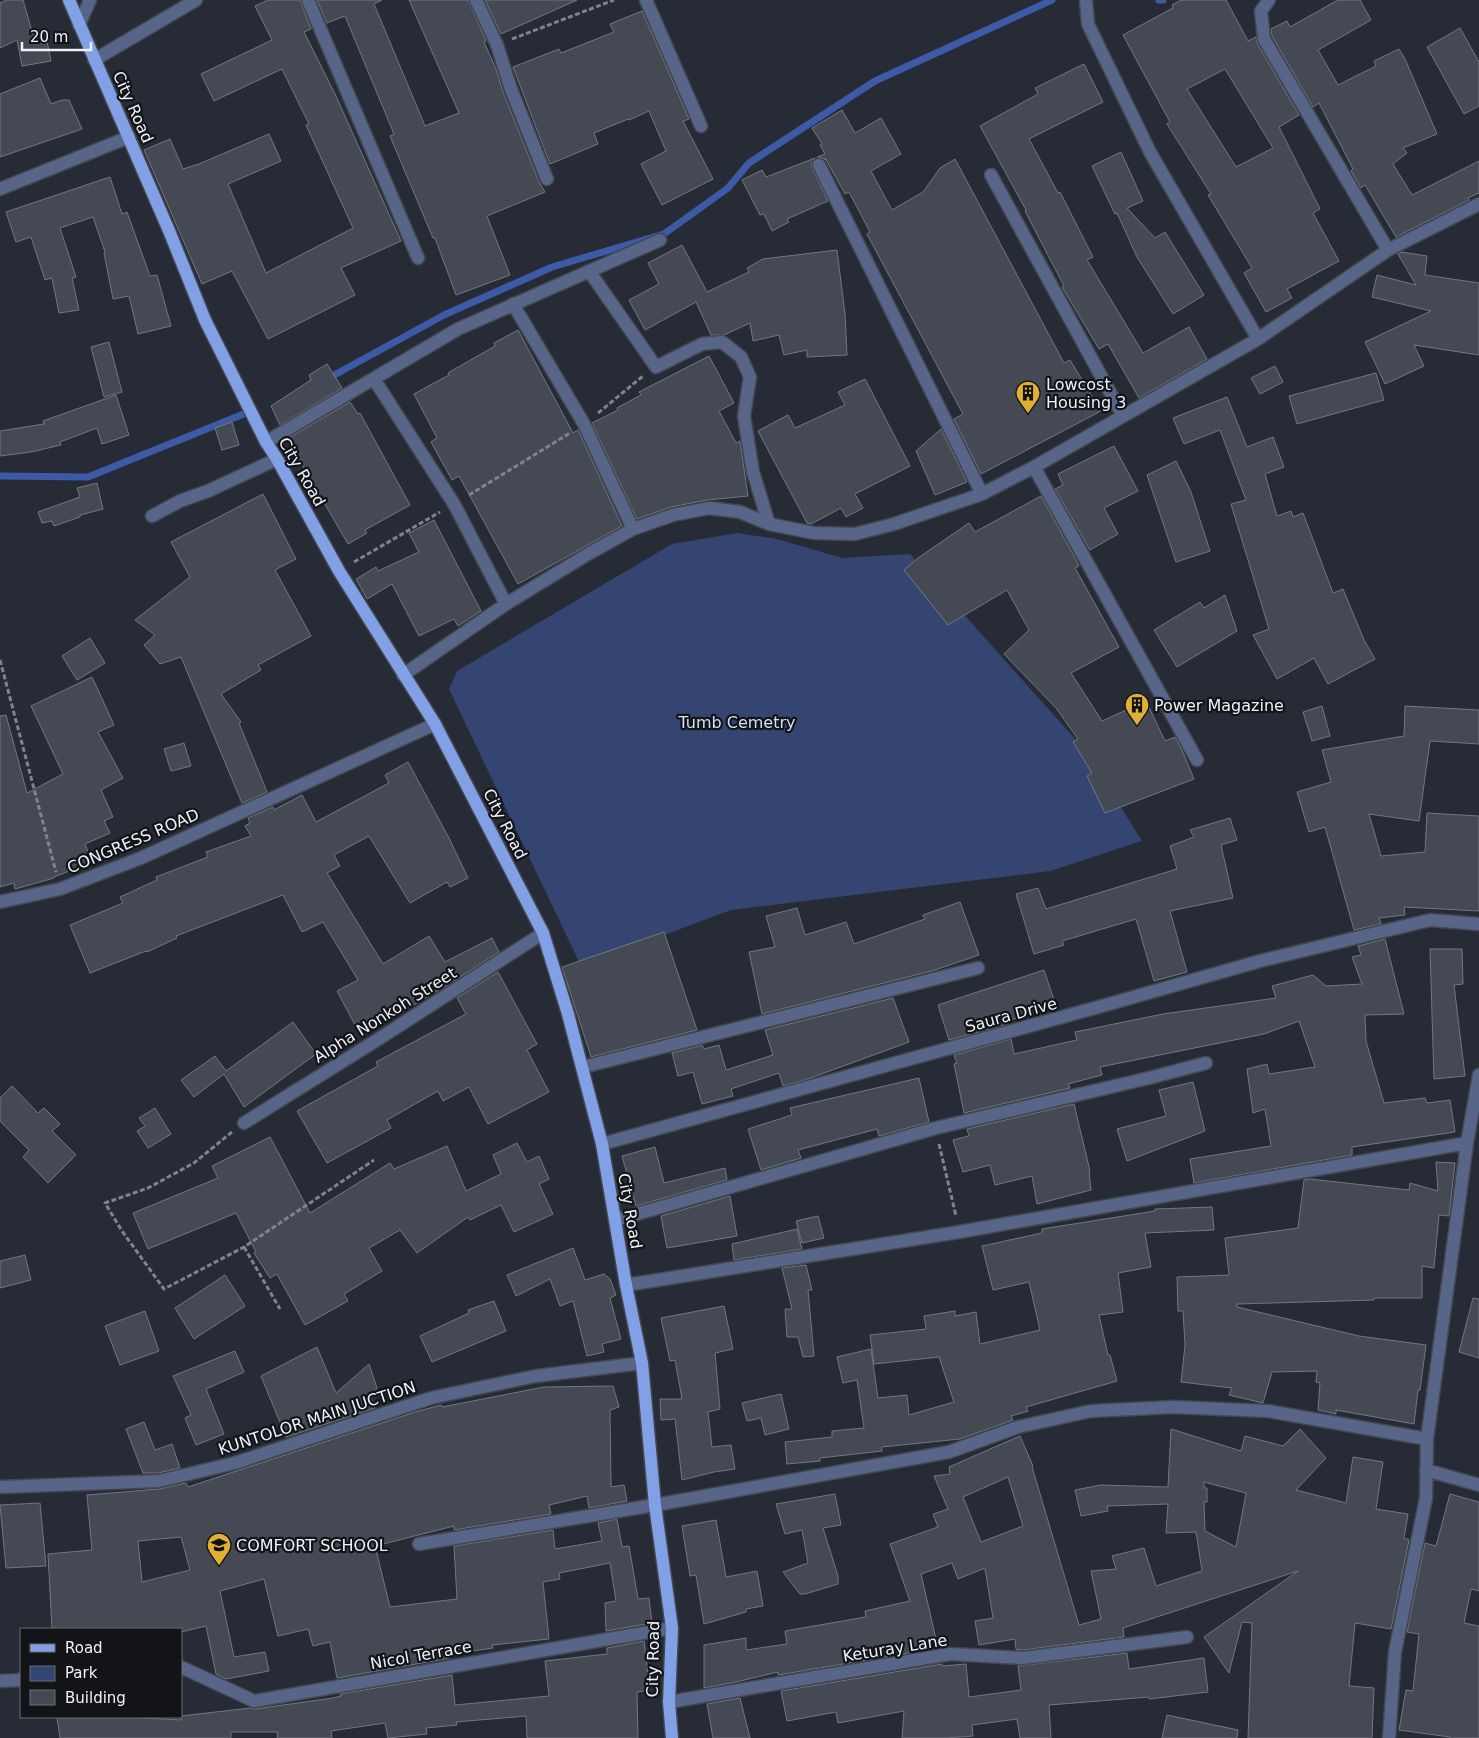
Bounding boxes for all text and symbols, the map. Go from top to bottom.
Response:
scale bar [22,20,91,52]
text: 20 m [30,28,68,46]
street label: City Road [109,68,157,146]
place label: Lowcost Housing 3 [1046,375,1126,412]
building icon: Lowcost Housing 3 [1015,380,1041,414]
street label: City Road [275,434,329,510]
building icon: Power Magazine [1124,692,1150,726]
place label: Power Magazine [1154,696,1284,715]
park label: Tumb Cemetry [677,713,796,732]
street label: City Road [479,786,531,862]
street label: CONGRESS ROAD [64,805,202,877]
street label: Alpha Nonkoh Street [310,963,460,1067]
street label: Saura Drive [963,994,1059,1036]
street label: City Road [614,1172,646,1250]
street label: KUNTOLOR MAIN JUCTION [216,1377,418,1459]
school or university icon: COMFORT SCHOOL [206,1532,232,1566]
place label: COMFORT SCHOOL [236,1536,388,1555]
street label: City Road [643,1621,663,1697]
legend [20,1628,182,1718]
street label: Keturay Lane [841,1630,949,1666]
street label: Nicol Terrace [369,1637,473,1673]
text: Road [65,1639,103,1657]
text: Park [65,1664,98,1682]
text: Building [65,1689,126,1707]

